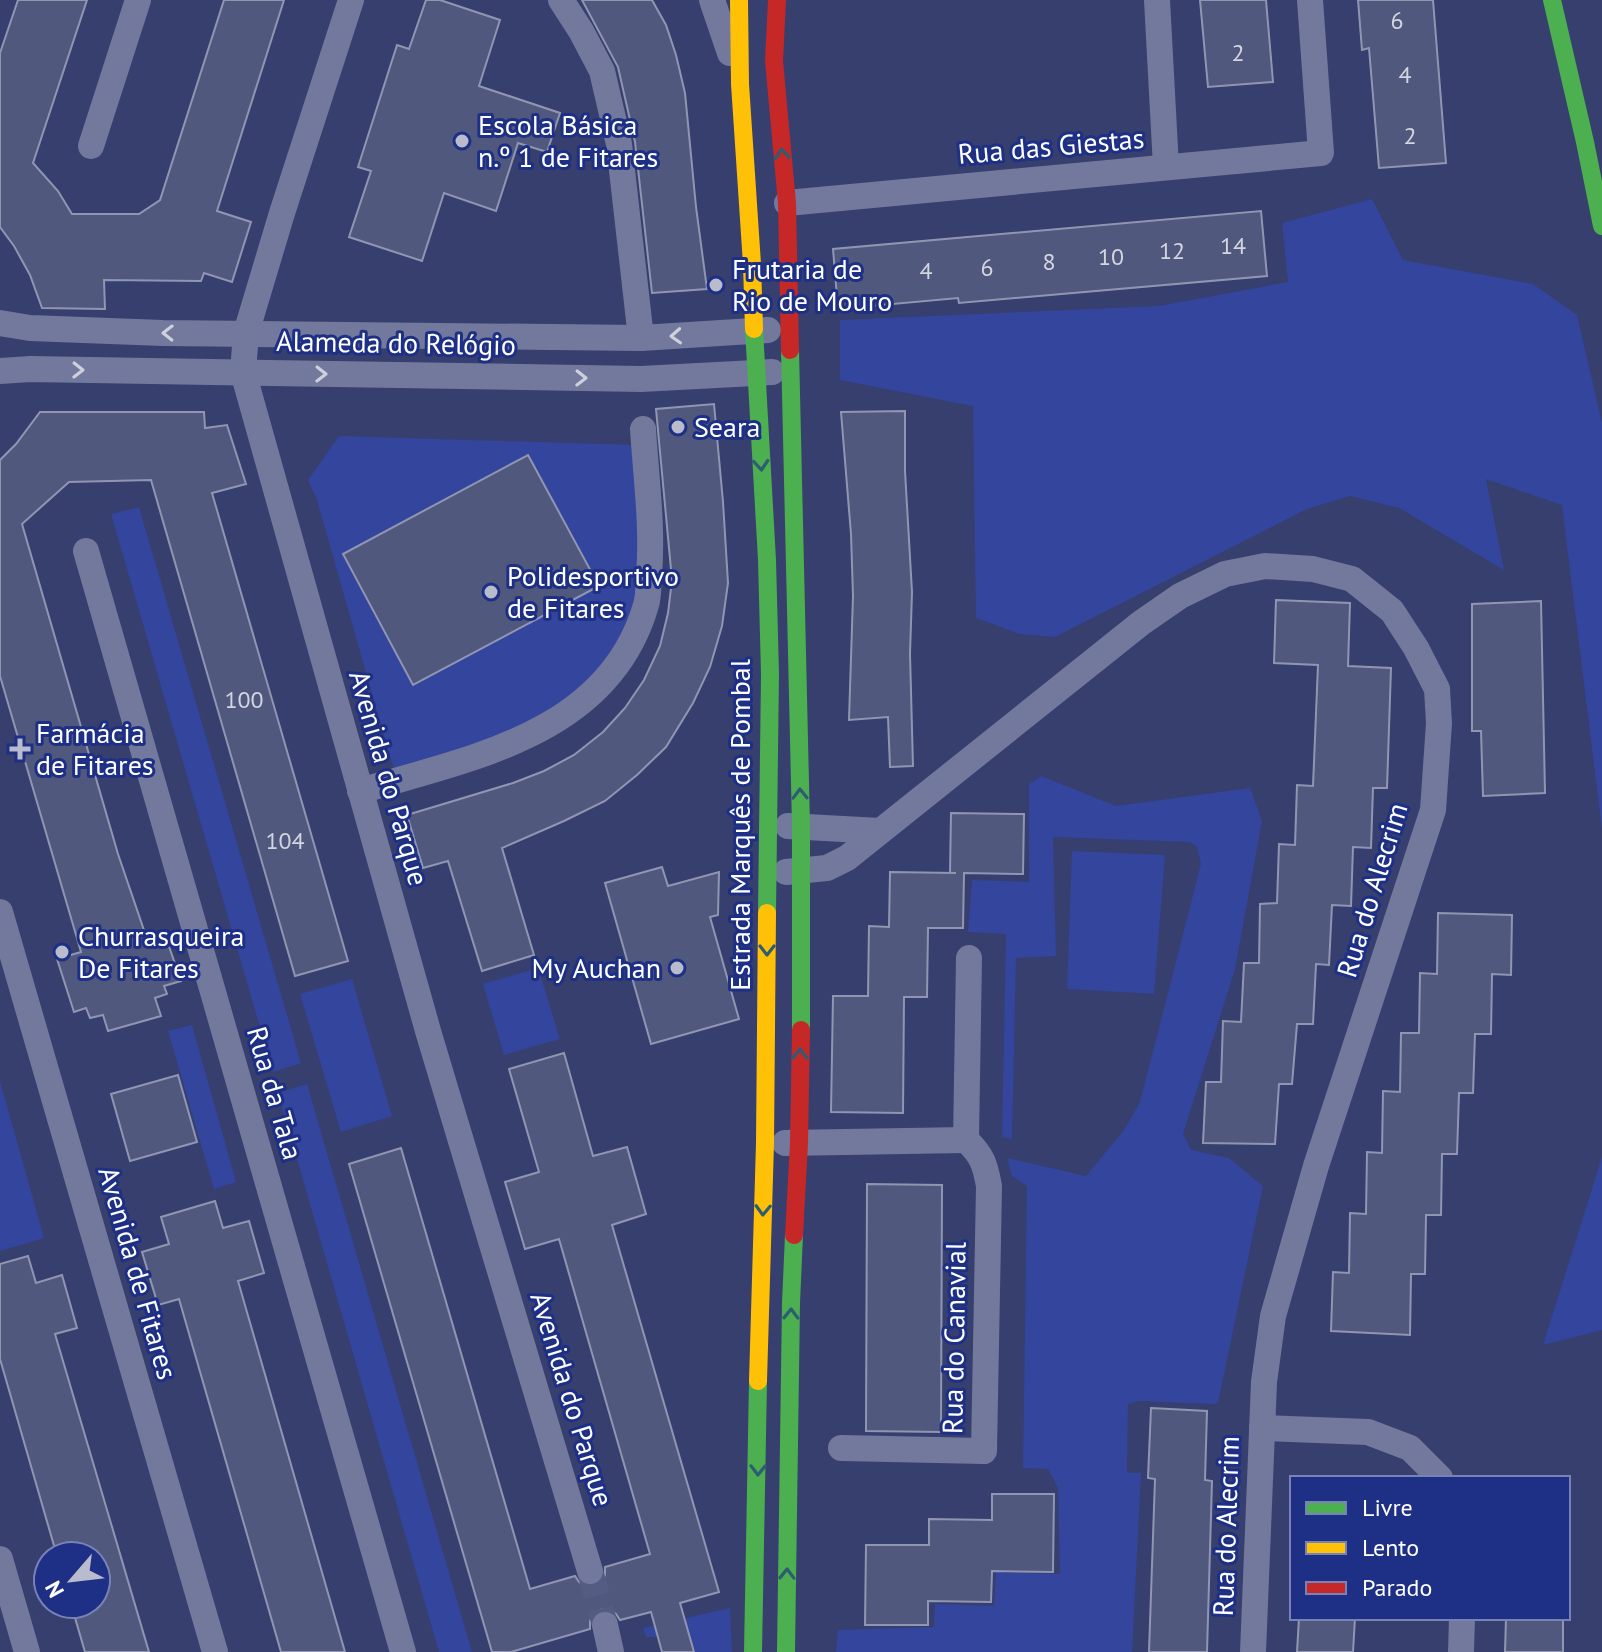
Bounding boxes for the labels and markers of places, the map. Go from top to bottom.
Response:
place label: Escola Básica n.º 1 de Fitares [478,106,658,175]
marker: Escola Básica n.º 1 de Fitares [453,132,471,150]
place label: Frutaria de Rio de Mouro [732,250,892,319]
marker: Frutaria de Rio de Mouro [707,276,725,294]
place label: Seara [694,408,760,445]
marker: Seara [669,418,687,436]
place label: Polidesportivo de Fitares [507,557,679,626]
marker: Polidesportivo de Fitares [482,583,500,601]
place label: Farmácia de Fitares [36,714,154,783]
marker: Farmácia de Fitares [11,740,29,758]
place label: Churrasqueira De Fitares [78,917,244,986]
marker: Churrasqueira De Fitares [53,943,71,961]
place label: My Auchan [532,949,661,986]
marker: My Auchan [668,959,686,977]

